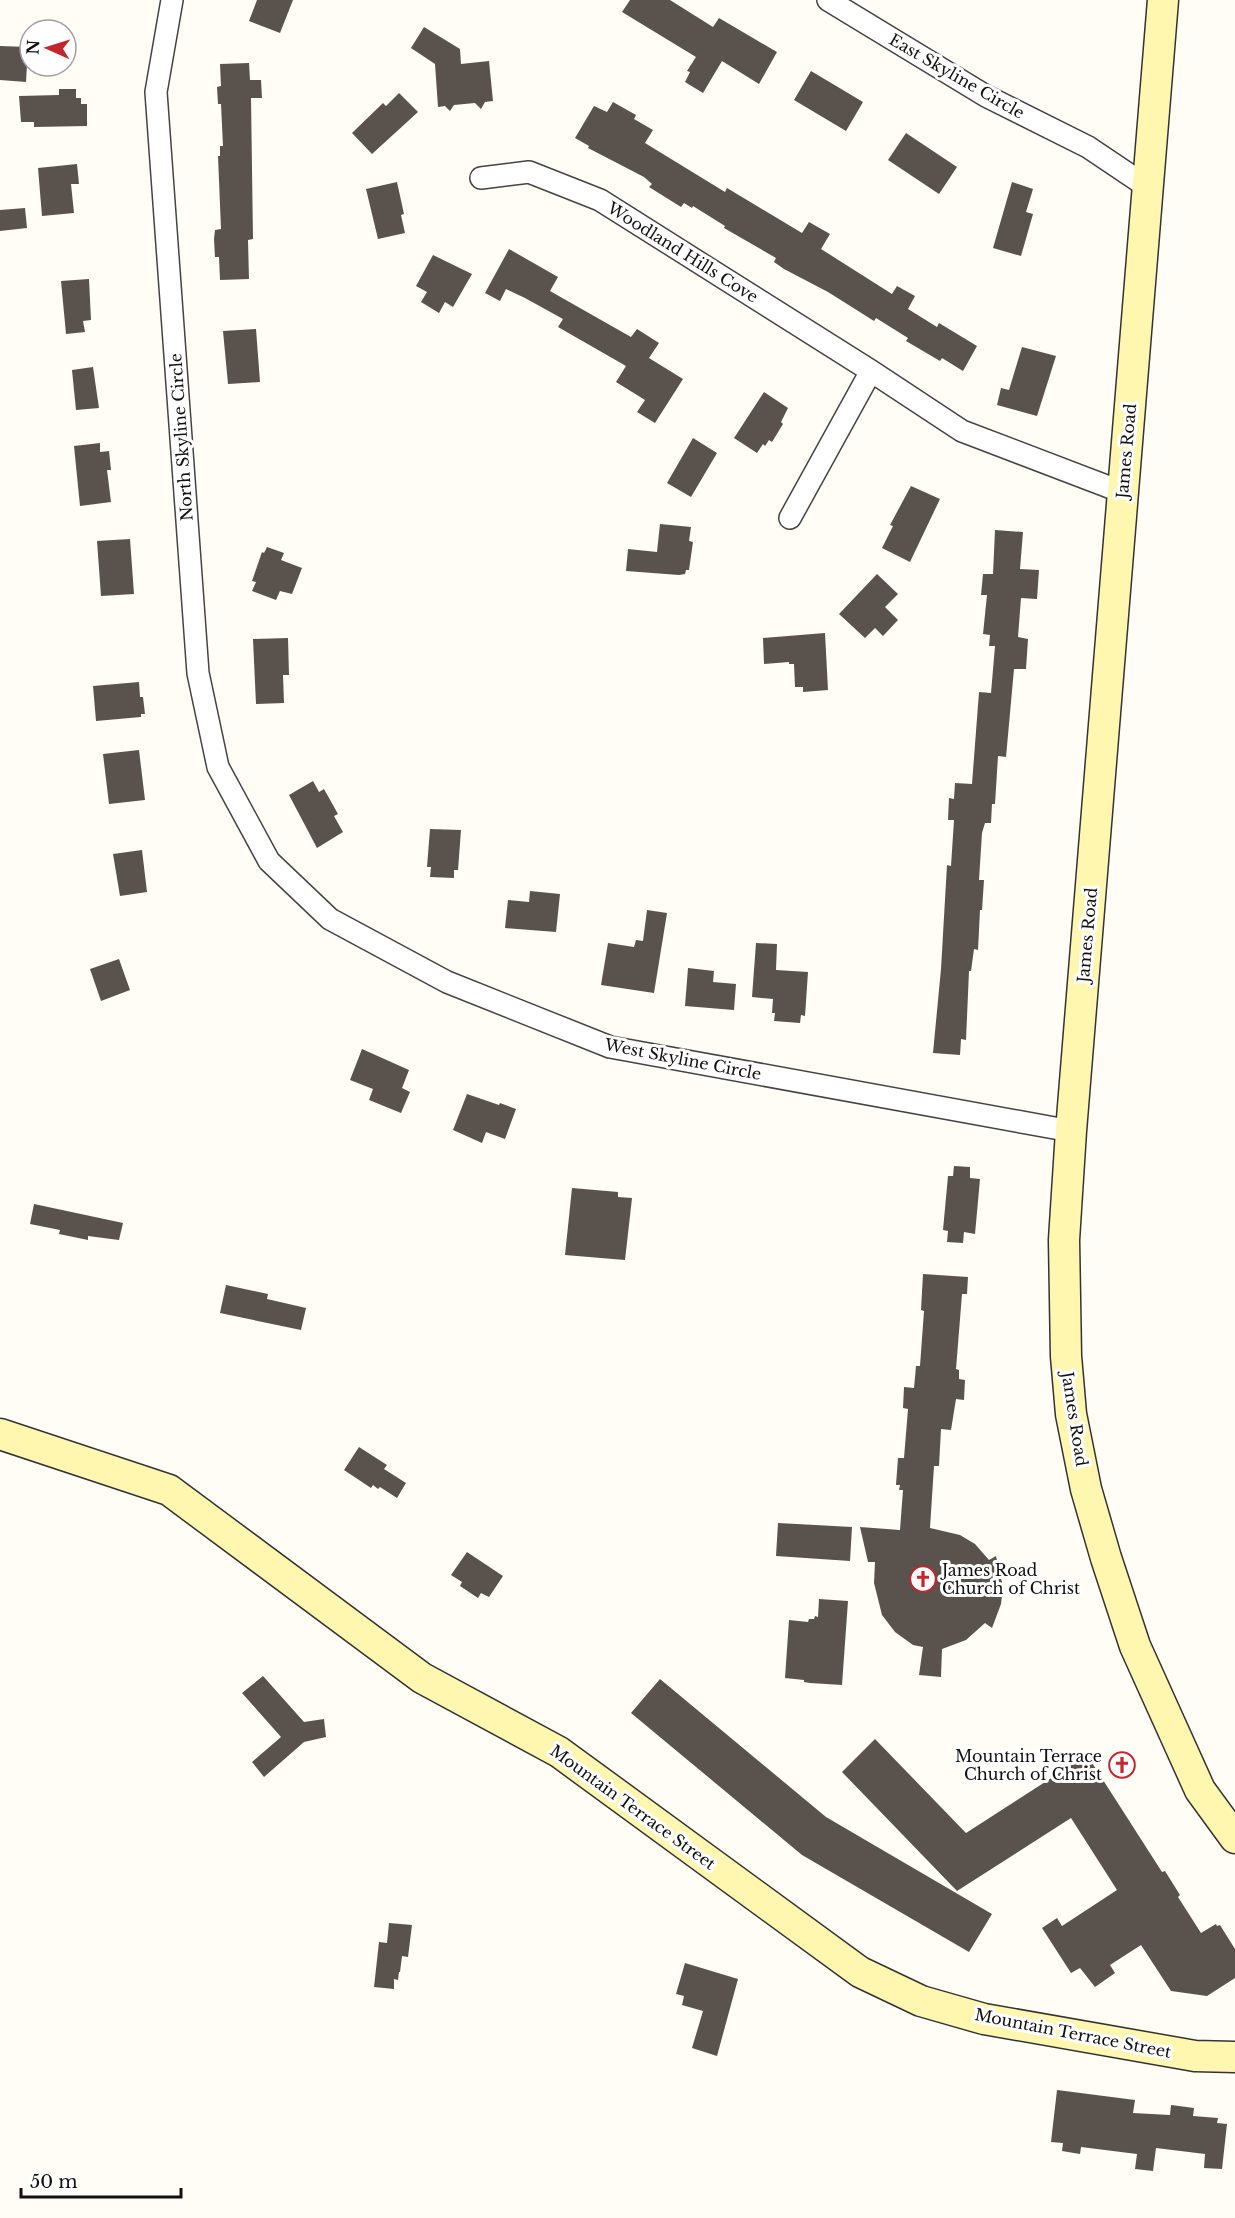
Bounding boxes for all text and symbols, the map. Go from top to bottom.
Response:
north arrow [18,18,78,78]
street label: East Skyline Circle [886,29,1028,123]
text: N [23,39,43,55]
street label: Woodland Hills Cove [603,197,762,307]
street label: North Skyline Circle [165,352,197,522]
street label: James Road [1112,402,1140,501]
street label: James Road [1073,886,1101,985]
street label: West Skyline Circle [602,1034,763,1084]
street label: James Road [1057,1368,1092,1468]
place label: James Road Church of Christ [940,1560,1080,1598]
church icon: James Road Church of Christ [908,1564,938,1594]
street label: Mountain Terrace Street [546,1740,720,1874]
place label: Mountain Terrace Church of Christ [955,1746,1102,1784]
church icon: Mountain Terrace Church of Christ [1107,1750,1137,1780]
street label: Mountain Terrace Street [973,2004,1173,2062]
scale bar [21,2161,182,2199]
text: 50 m [30,2171,78,2193]

